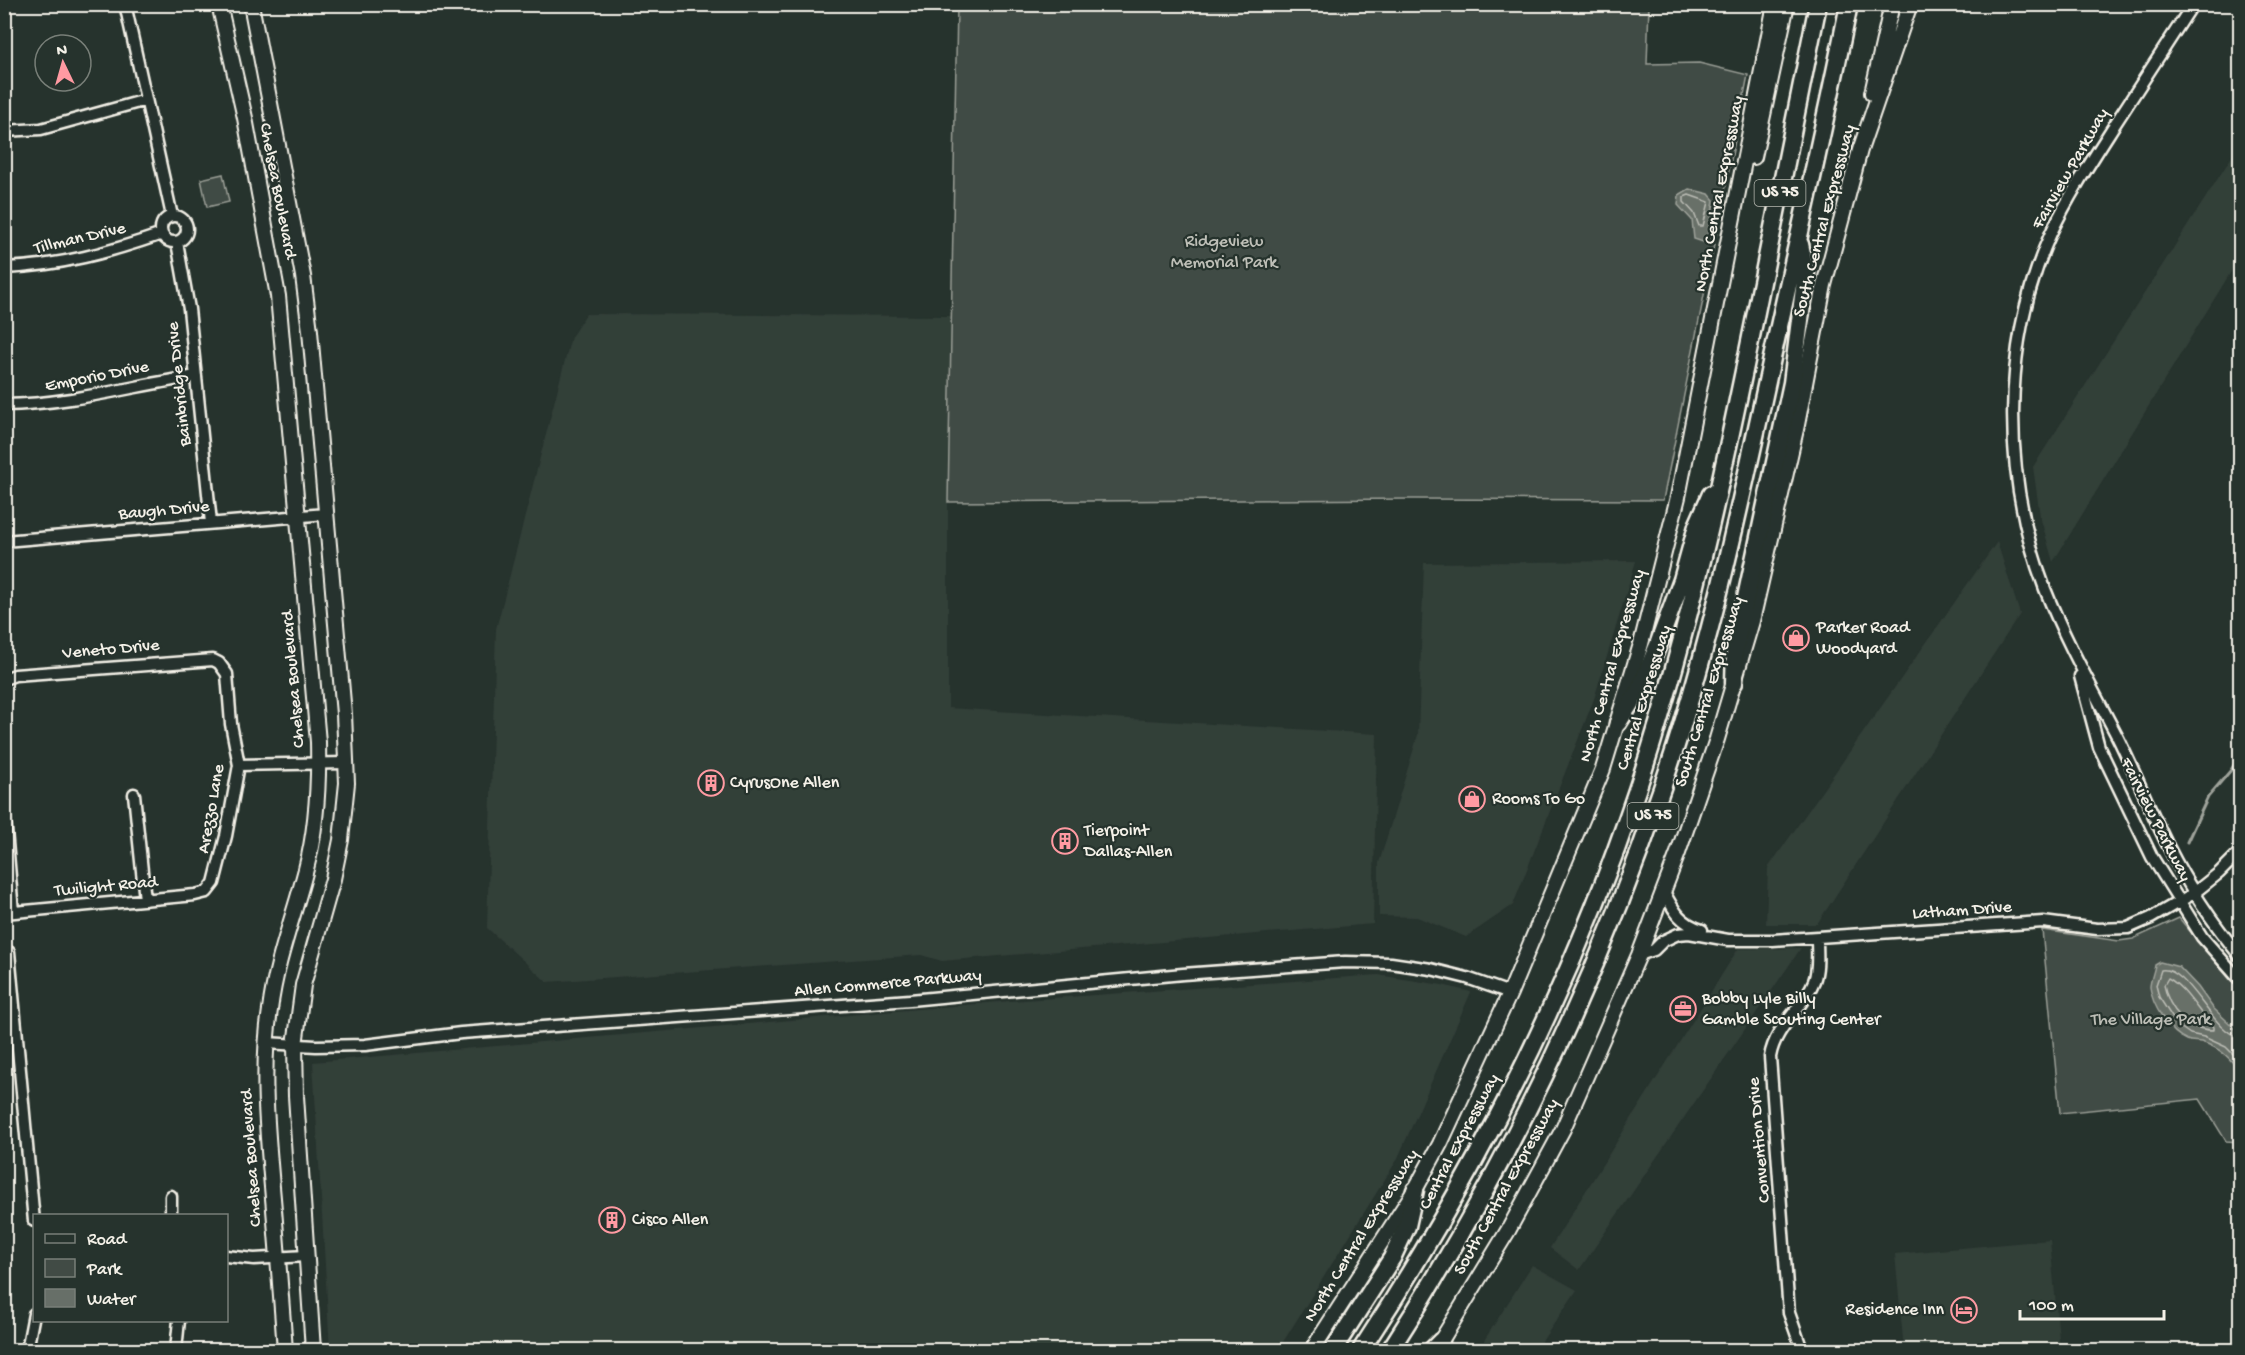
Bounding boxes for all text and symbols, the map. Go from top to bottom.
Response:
north arrow [33,33,93,93]
text: N [56,42,69,61]
street label: North Central Expressway [1691,94,1749,294]
street label: Fairview Parkway [2027,105,2114,234]
street label: Chelsea Boulevard [254,121,301,262]
street label: South Central Expressway [1789,122,1861,319]
road number: US 75 [1754,180,1806,206]
street label: Tillman Drive [31,218,129,260]
park label: Ridgeview Memorial Park [1171,232,1279,274]
street label: Bainbridge Drive [163,320,197,448]
street label: Emporio Drive [43,357,151,397]
street label: Baugh Drive [117,497,211,526]
street label: North Central Expressway [1575,567,1651,765]
street label: South Central Expressway [1671,594,1749,790]
street label: Chelsea Boulevard [277,608,310,749]
place label: Parker Road Woodyard [1815,618,1911,660]
street label: Central Expressway [1613,623,1677,773]
shop icon: Parker Road Woodyard [1781,623,1811,653]
street label: Veneto Drive [61,635,161,665]
street label: Fairview Parkway [2114,754,2195,885]
street label: Arezzo Lane [194,762,230,855]
building icon: CyrusOne Allen [696,768,726,798]
place label: CyrusOne Allen [730,773,840,794]
shop icon: Rooms To Go [1457,784,1487,814]
place label: Rooms To Go [1492,789,1585,810]
road number: US 75 [1628,803,1678,829]
place label: Tierpoint Dallas-Allen [1083,821,1173,863]
building icon: Tierpoint Dallas-Allen [1050,826,1080,856]
street label: Twilight Road [53,872,160,902]
street label: Latham Drive [1911,897,2013,925]
street label: Allen Commerce Parkway [794,965,983,1003]
place label: Bobby Lyle Billy Gamble Scouting Center [1701,989,1882,1031]
office icon: Bobby Lyle Billy Gamble Scouting Center [1668,994,1698,1024]
park label: The Village Park [2090,1010,2213,1031]
street label: Central Expressway [1415,1070,1505,1214]
street label: Convention Drive [1744,1076,1776,1204]
street label: Chelsea Boulevard [237,1087,267,1228]
street label: South Central Expressway [1450,1095,1564,1279]
street label: North Central Expressway [1300,1146,1424,1326]
building icon: Cisco Allen [597,1205,627,1235]
place label: Cisco Allen [632,1210,709,1231]
legend [33,1214,228,1322]
text: Road [87,1230,128,1251]
text: Park [86,1260,123,1281]
scale bar [2020,1283,2164,1321]
text: Water [87,1290,137,1311]
hotel icon: Residence Inn [1949,1295,1979,1325]
text: 100 m [2028,1296,2074,1317]
place label: Residence Inn [1845,1300,1944,1321]

